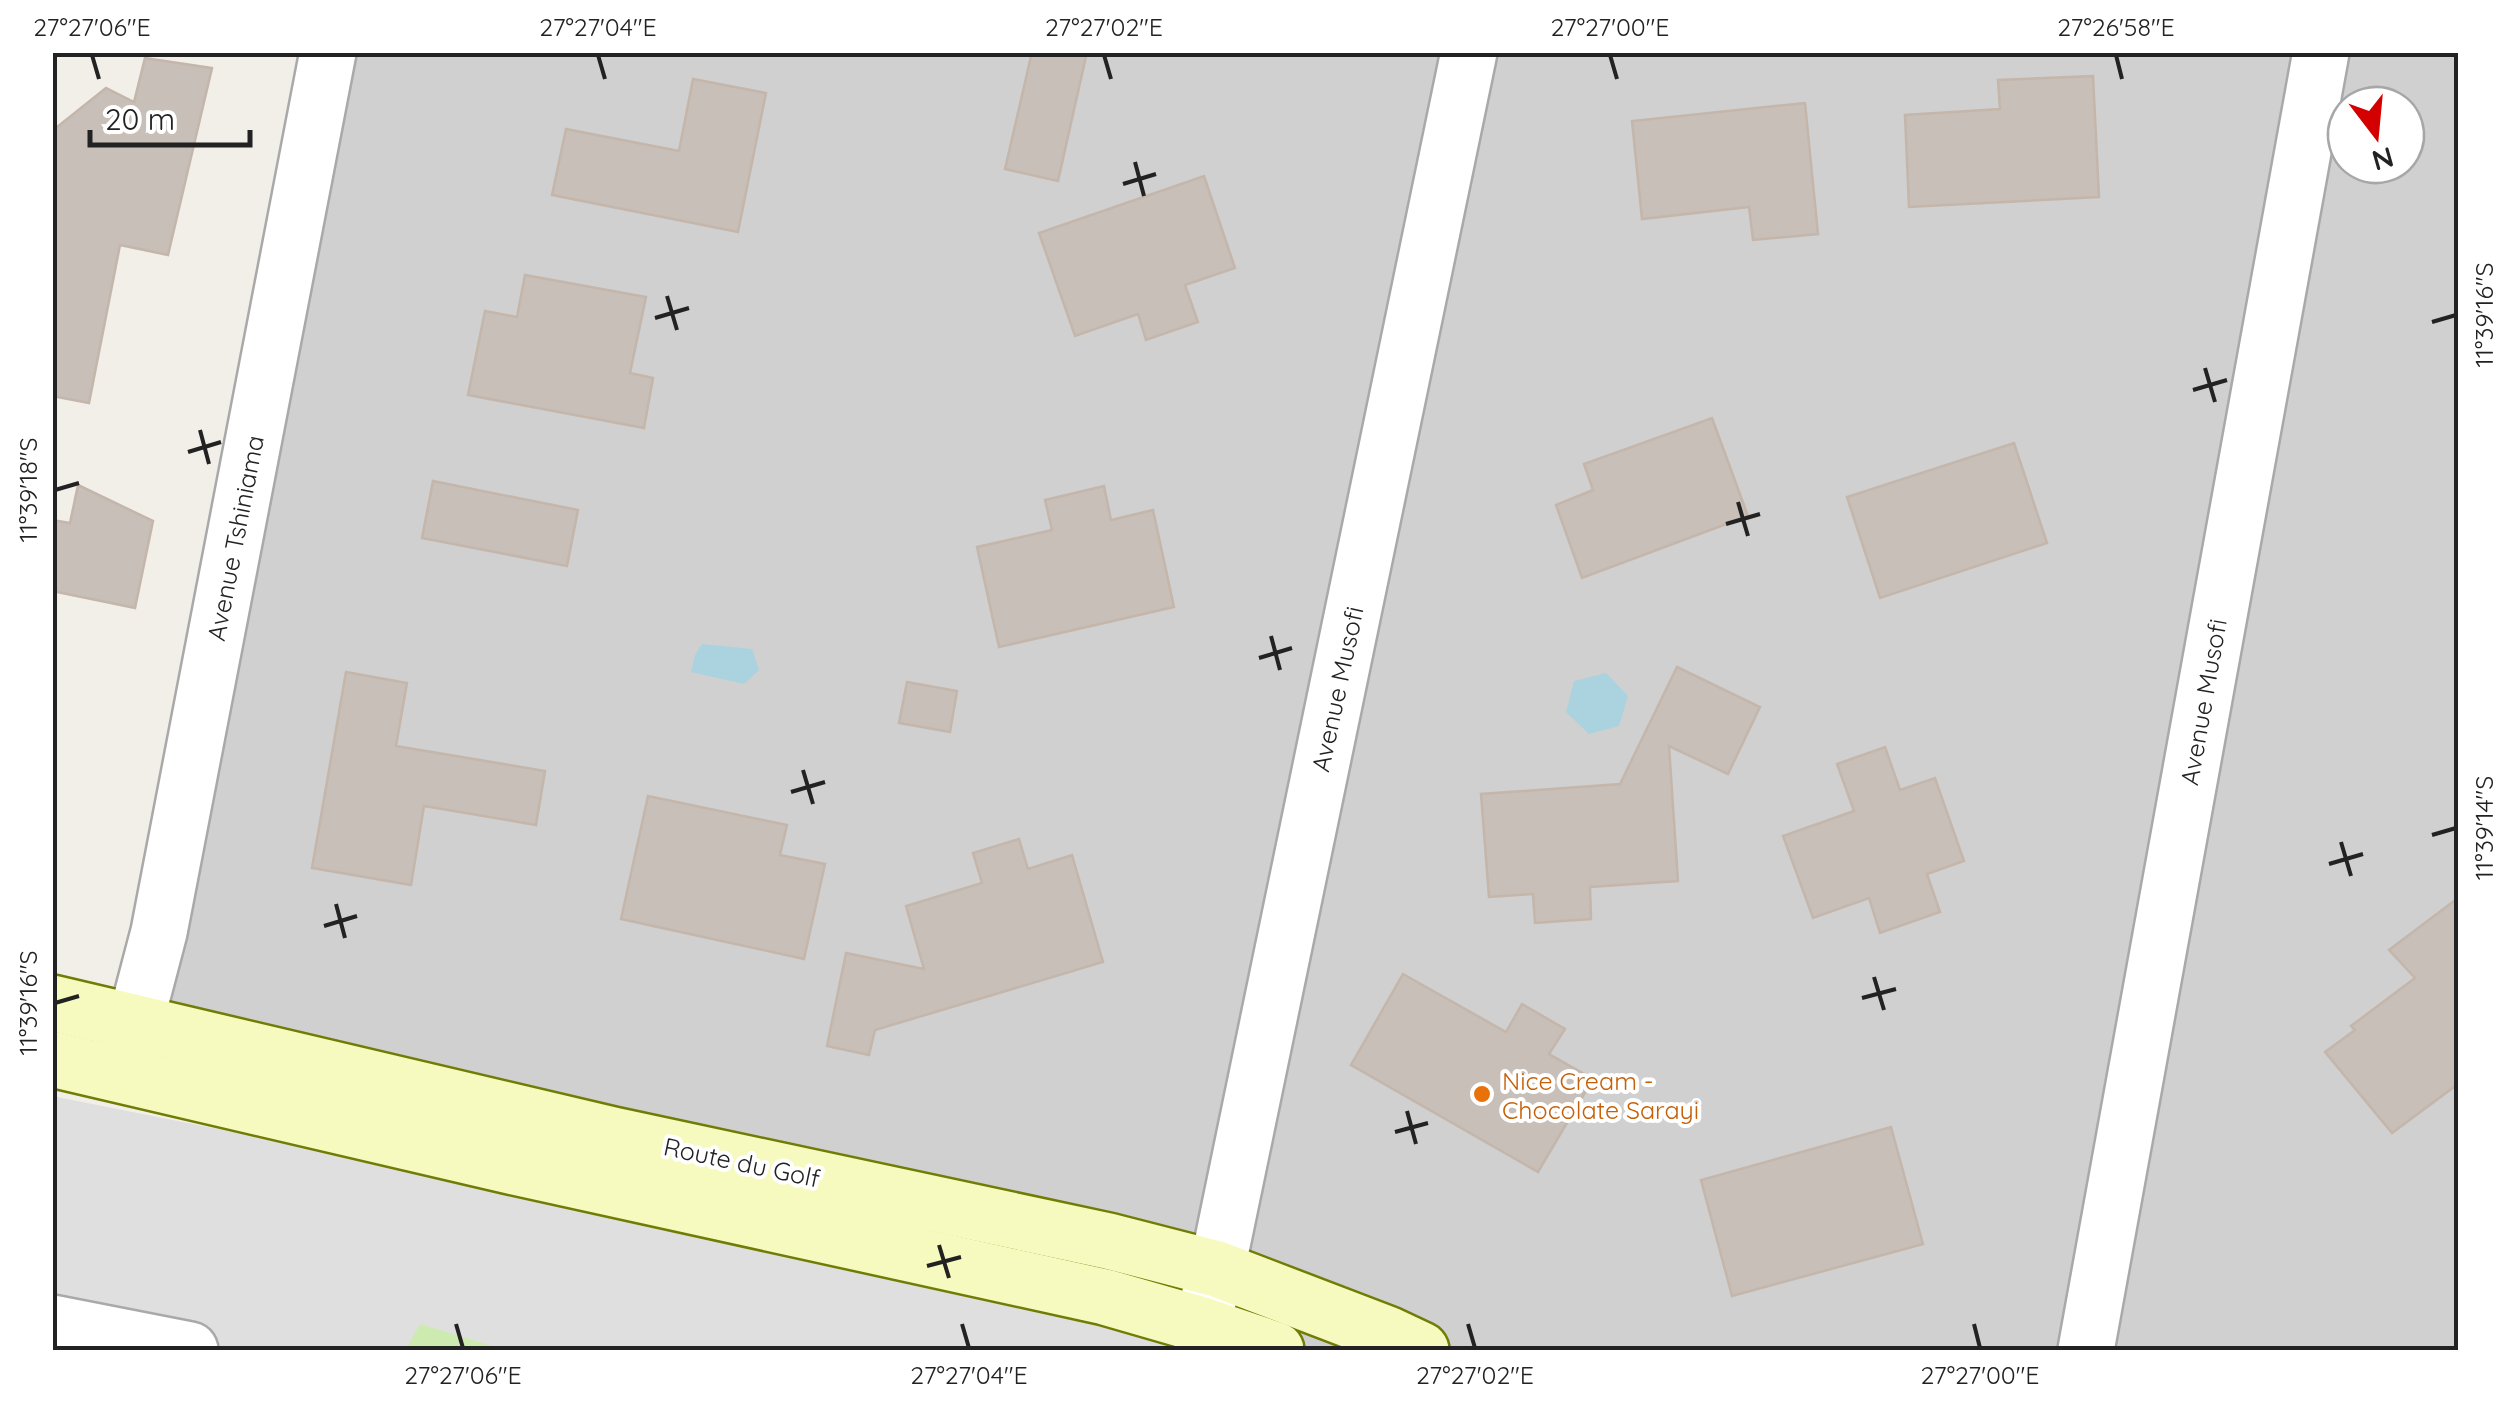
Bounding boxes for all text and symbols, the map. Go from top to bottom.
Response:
text: 27°27'06"E [33,11,151,42]
text: 27°27'04"E [539,11,657,42]
text: 27°27'02"E [1045,11,1163,42]
text: 27°27'00"E [1550,11,1670,42]
text: 27°26'58"E [2057,11,2175,42]
scale bar [90,85,250,147]
north arrow [2326,85,2426,185]
text: 20 m [105,100,175,138]
text: N [2368,140,2398,179]
text: 11°39'16"S [2468,262,2499,368]
street label: Avenue Tshiniama [200,433,270,643]
text: 11°39'18"S [12,437,43,543]
street label: Avenue Musofi [1304,603,1370,775]
street label: Avenue Musofi [2173,616,2233,788]
text: 11°39'14"S [2468,776,2499,880]
text: 11°39'16"S [12,950,43,1056]
place label: Nice Cream - Chocolate Sarayi [1502,1065,1699,1125]
marker: Nice Cream - Chocolate Sarayi [1471,1083,1493,1105]
street label: Route du Golf [661,1130,823,1194]
text: 27°27'06"E [404,1359,522,1390]
text: 27°27'04"E [910,1359,1028,1390]
text: 27°27'02"E [1416,1359,1534,1390]
text: 27°27'00"E [1920,1359,2040,1390]

